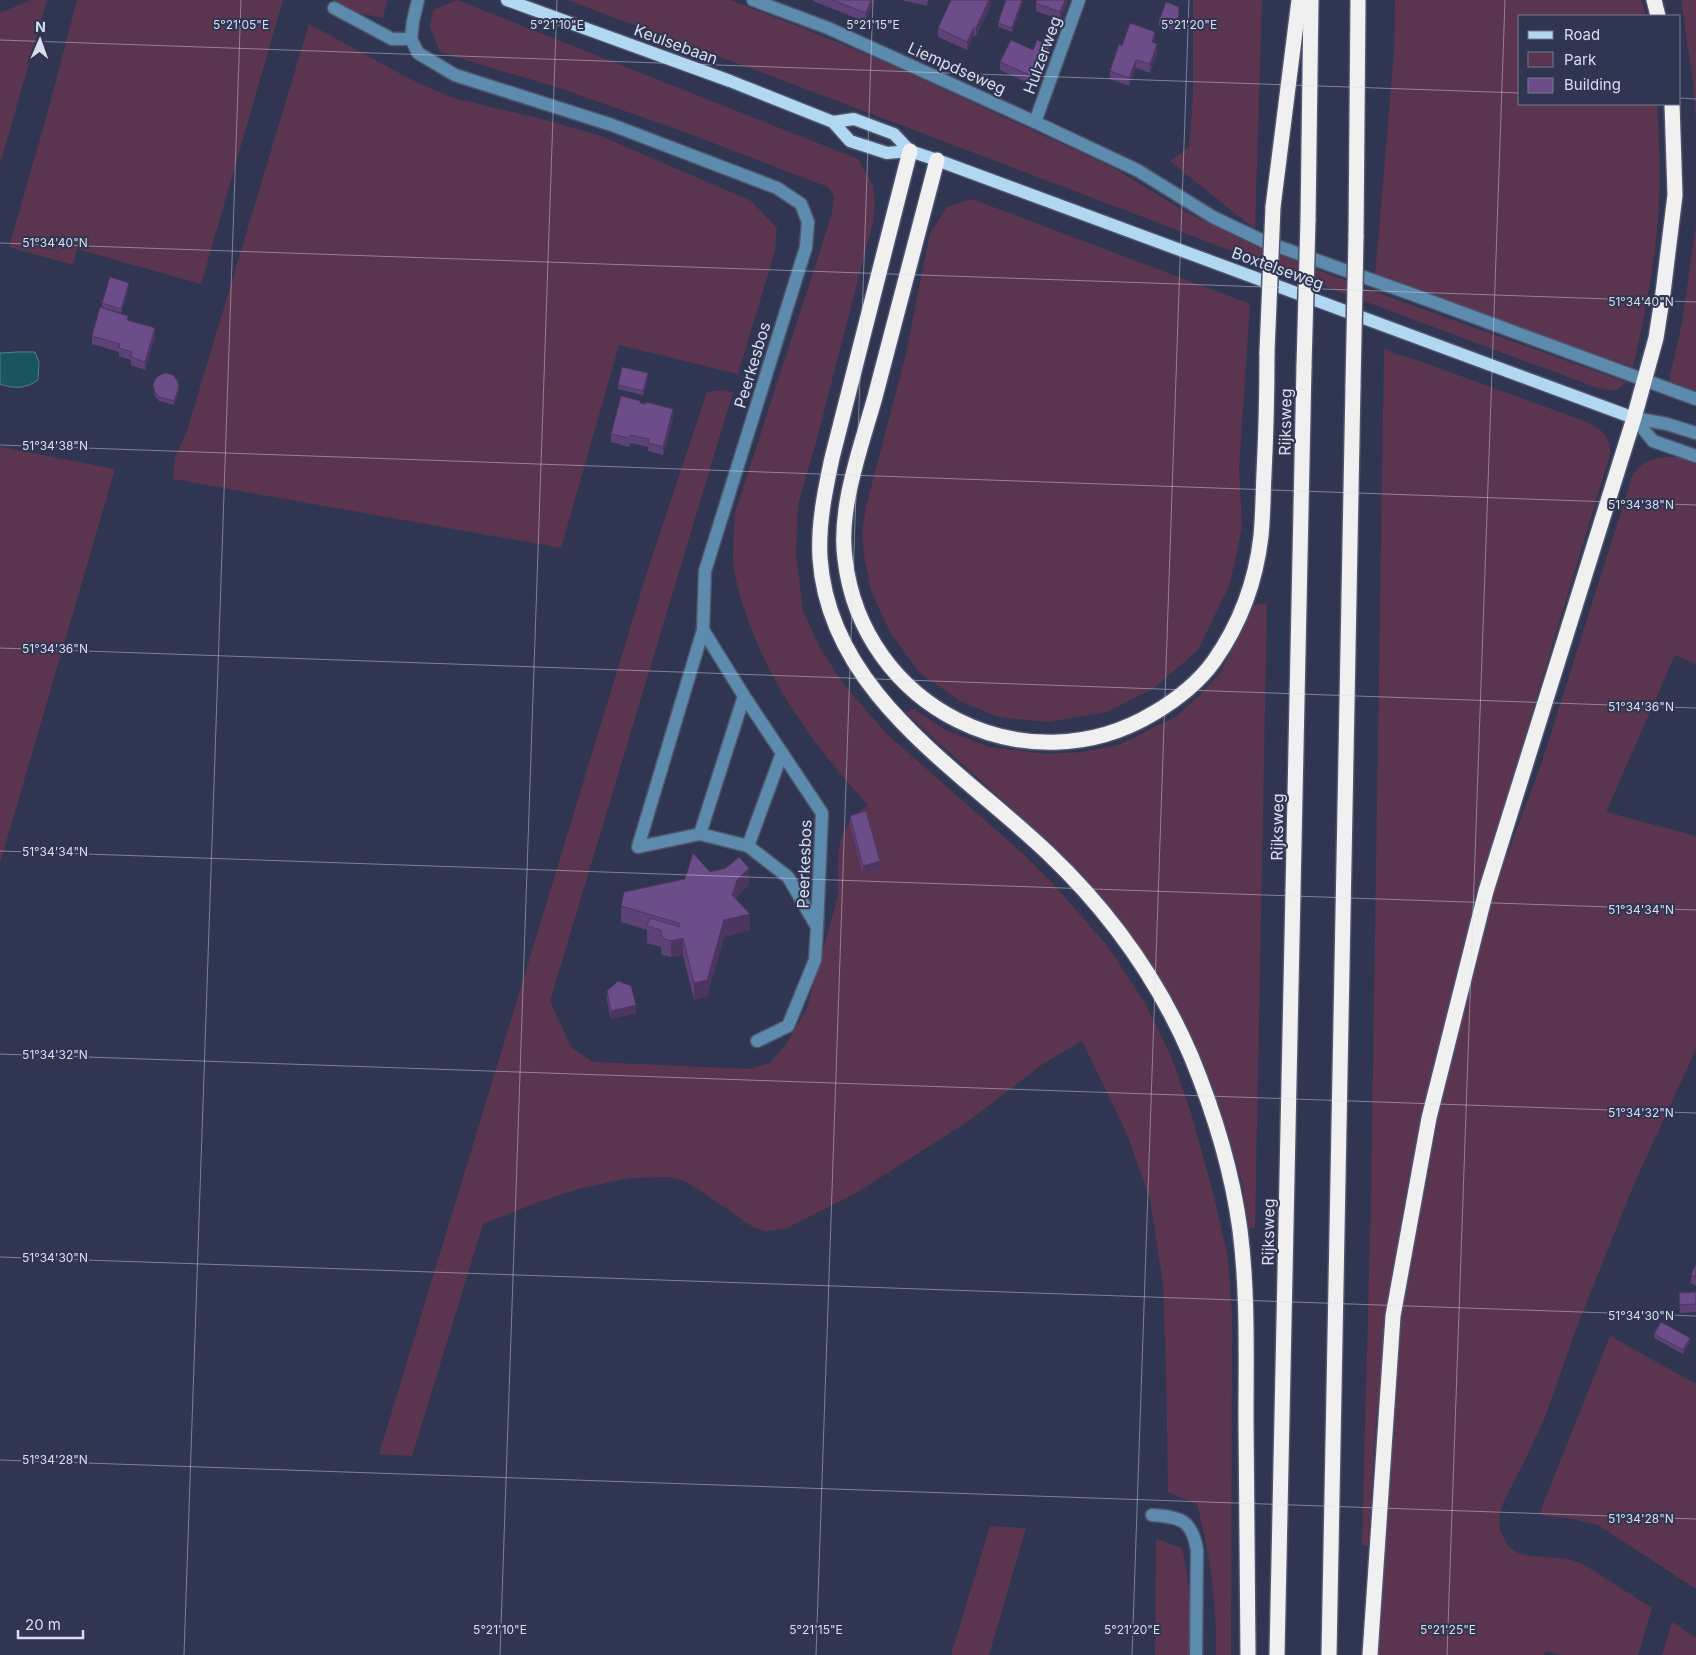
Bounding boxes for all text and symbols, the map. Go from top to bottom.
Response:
street label: Hulzerweg [1019,13,1065,97]
north arrow [15,15,65,65]
legend [1518,15,1681,105]
text: 5°21'05"E [213,17,269,32]
text: 5°21'10"E [530,17,584,32]
text: 5°21'15"E [846,17,900,32]
text: 5°21'20"E [1161,17,1217,32]
text: N [35,18,46,35]
street label: Keulsebaan [631,20,721,68]
text: Road [1564,25,1600,44]
street label: Liempdseweg [905,37,1009,99]
text: Park [1564,50,1597,69]
text: Building [1564,75,1621,94]
text: 51°34'40"N [22,235,88,250]
street label: Boxtelseweg [1229,242,1327,294]
text: 51°34'40"N [1608,294,1674,309]
street label: Peerkesbos [729,319,775,411]
street label: Rijksweg [1274,388,1296,456]
text: 51°34'38"N [22,438,88,453]
text: 51°34'38"N [1608,497,1674,512]
text: 51°34'36"N [22,641,88,656]
text: 51°34'36"N [1608,699,1674,714]
street label: Rijksweg [1266,793,1288,861]
street label: Peerkesbos [792,819,816,909]
text: 51°34'34"N [22,844,88,859]
text: 51°34'34"N [1608,902,1674,917]
text: 51°34'32"N [22,1047,88,1062]
text: 51°34'32"N [1608,1105,1674,1120]
street label: Rijksweg [1257,1198,1279,1266]
text: 51°34'30"N [22,1250,88,1265]
text: 51°34'30"N [1608,1308,1674,1323]
text: 51°34'28"N [22,1452,88,1467]
text: 51°34'28"N [1608,1511,1674,1526]
scale bar [18,1608,82,1640]
text: 20 m [25,1615,61,1634]
text: 5°21'10"E [473,1622,527,1637]
text: 5°21'15"E [789,1622,843,1637]
text: 5°21'20"E [1104,1622,1160,1637]
text: 5°21'25"E [1420,1622,1476,1637]

